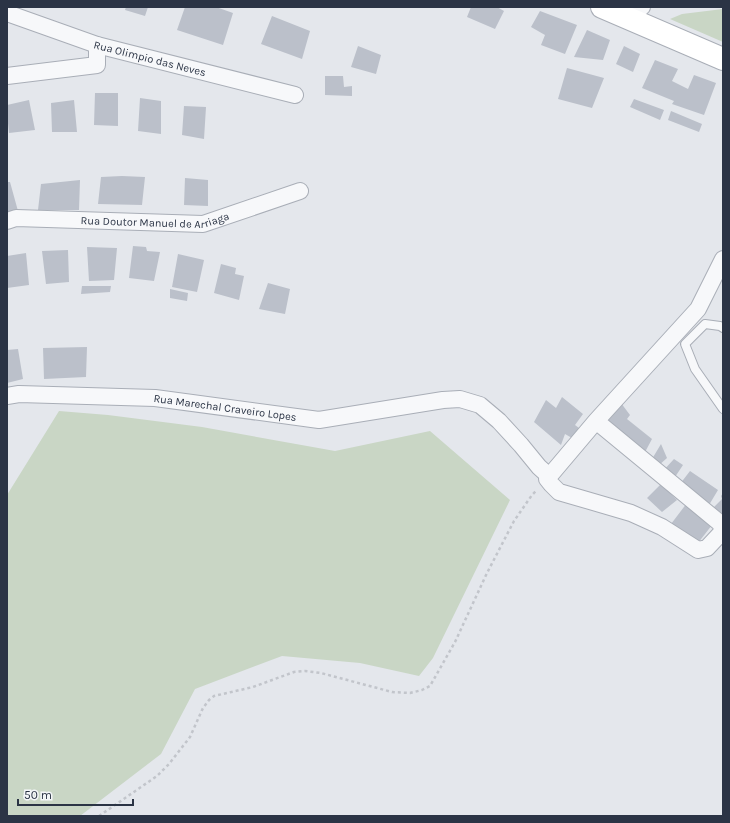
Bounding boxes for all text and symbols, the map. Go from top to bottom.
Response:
street label: Rua Olimpio das Neves [92,38,208,79]
street label: Rua Doutor Manuel de Arriaga [80,209,231,231]
street label: Rua Marechal Craveiro Lopes [153,391,298,423]
scale bar [18,781,133,807]
text: 50 m [24,788,52,802]

